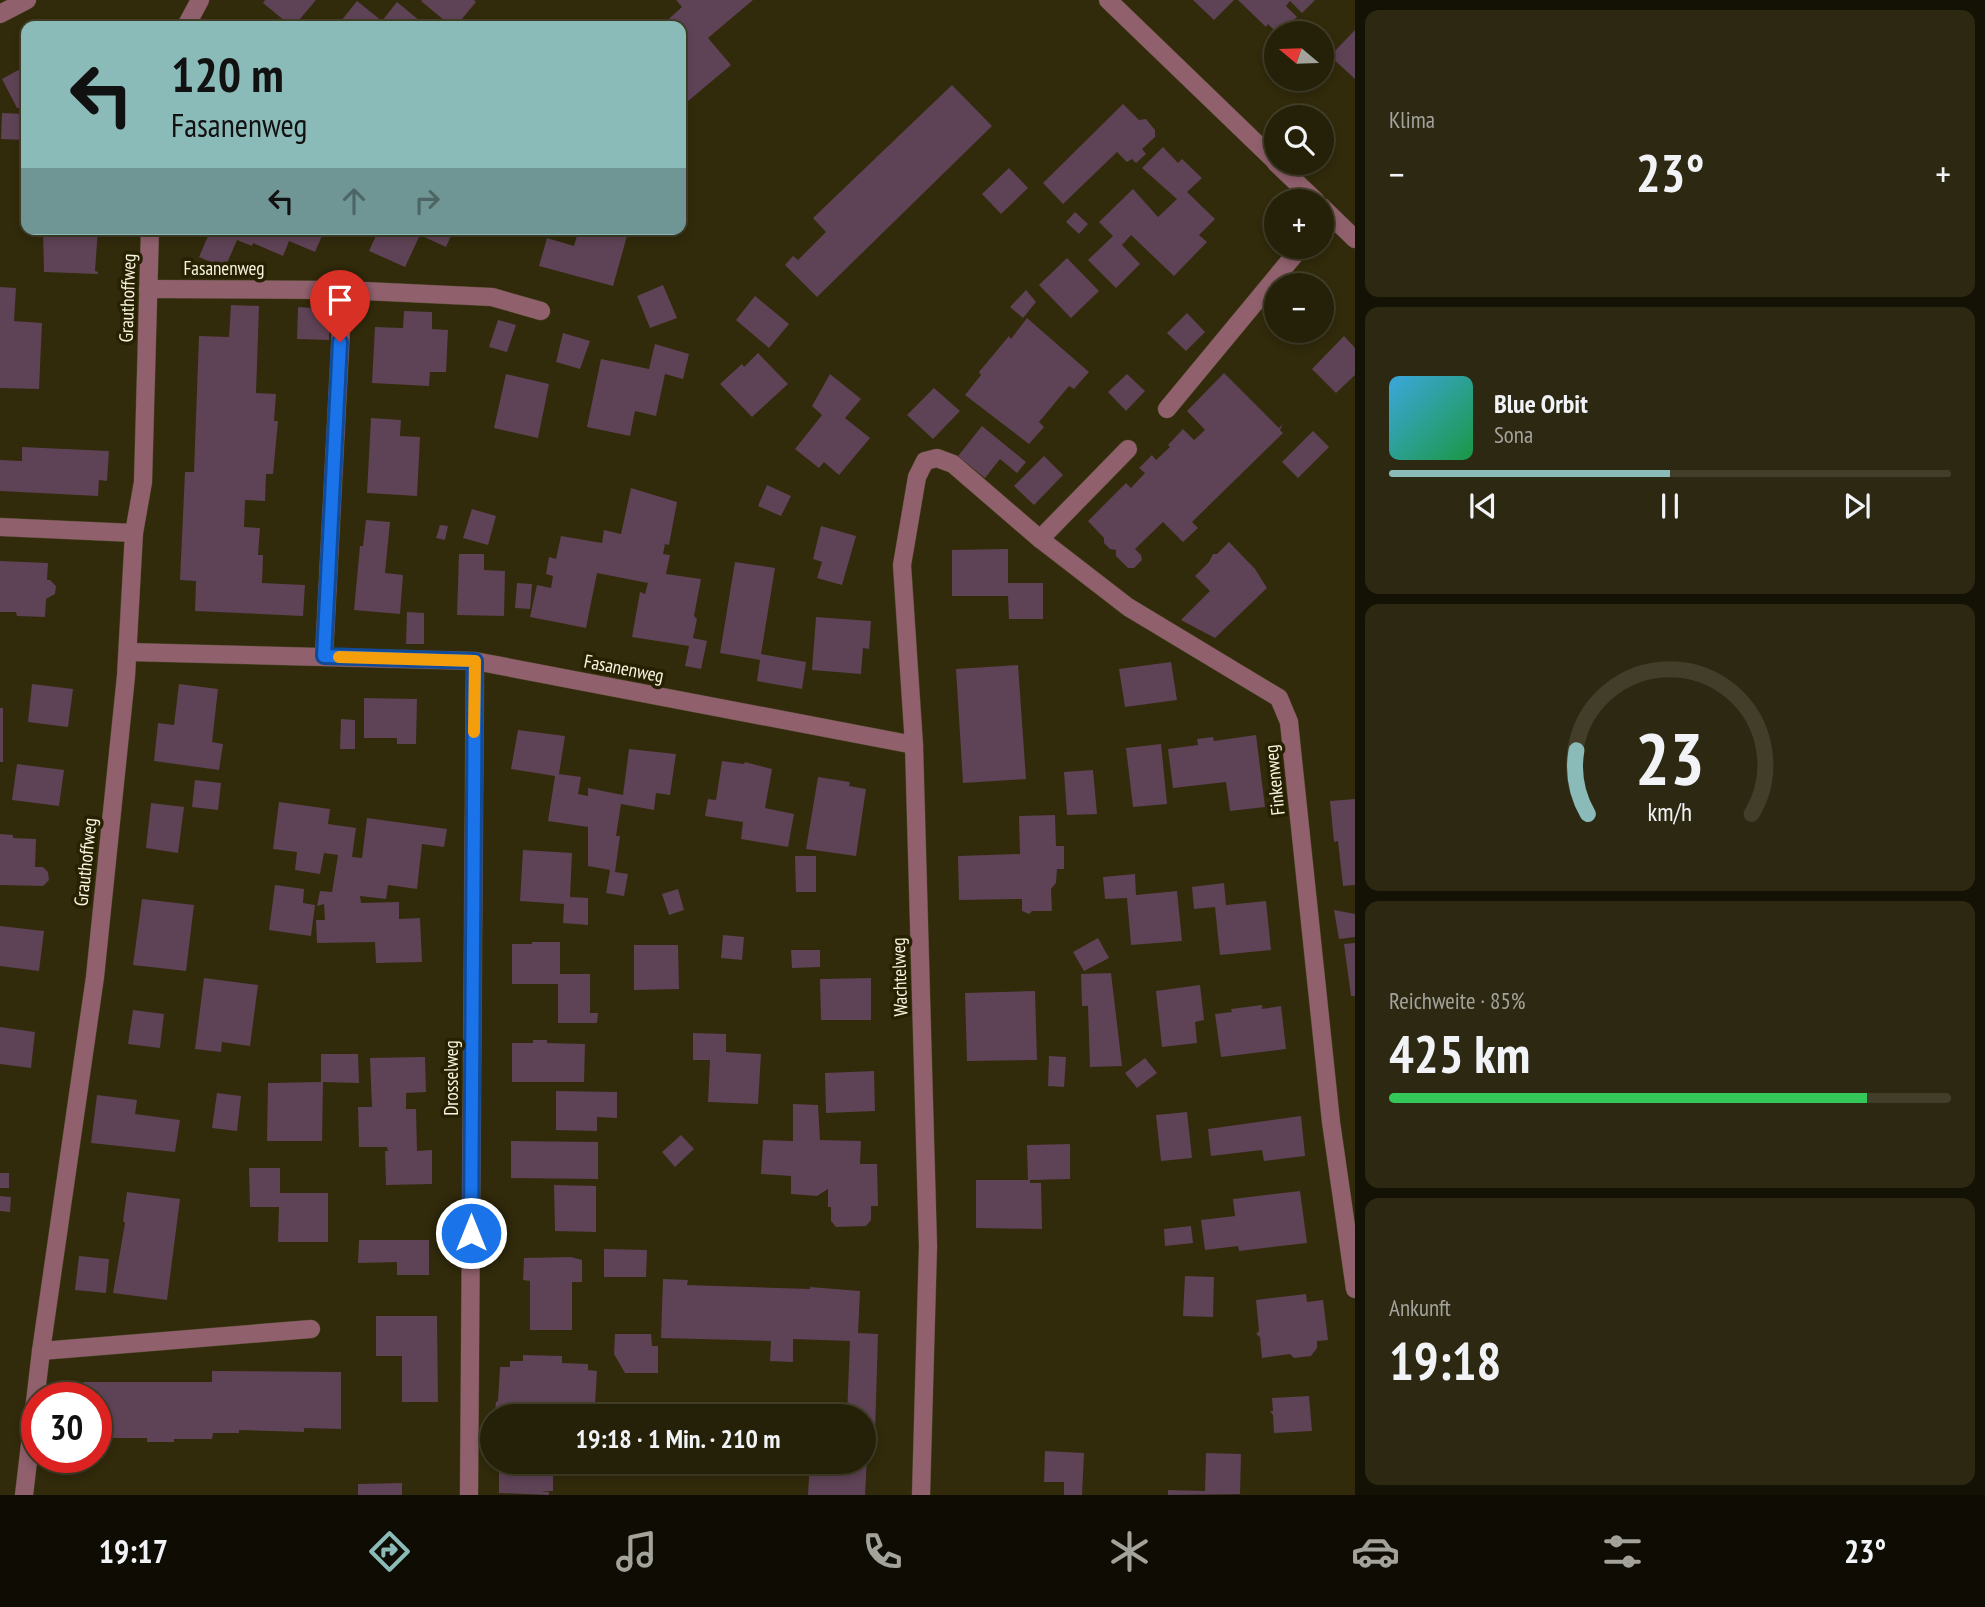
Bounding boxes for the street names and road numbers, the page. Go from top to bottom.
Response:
street label: Grauthoffweg [113,253,141,343]
street label: Fasanenweg [184,256,264,280]
street label: Fasanenweg [582,648,666,688]
street label: Finkenweg [1258,744,1290,816]
street label: Grauthoffweg [68,817,102,907]
street label: Wachtelweg [886,937,912,1017]
street label: Drosselweg [439,1040,463,1116]

